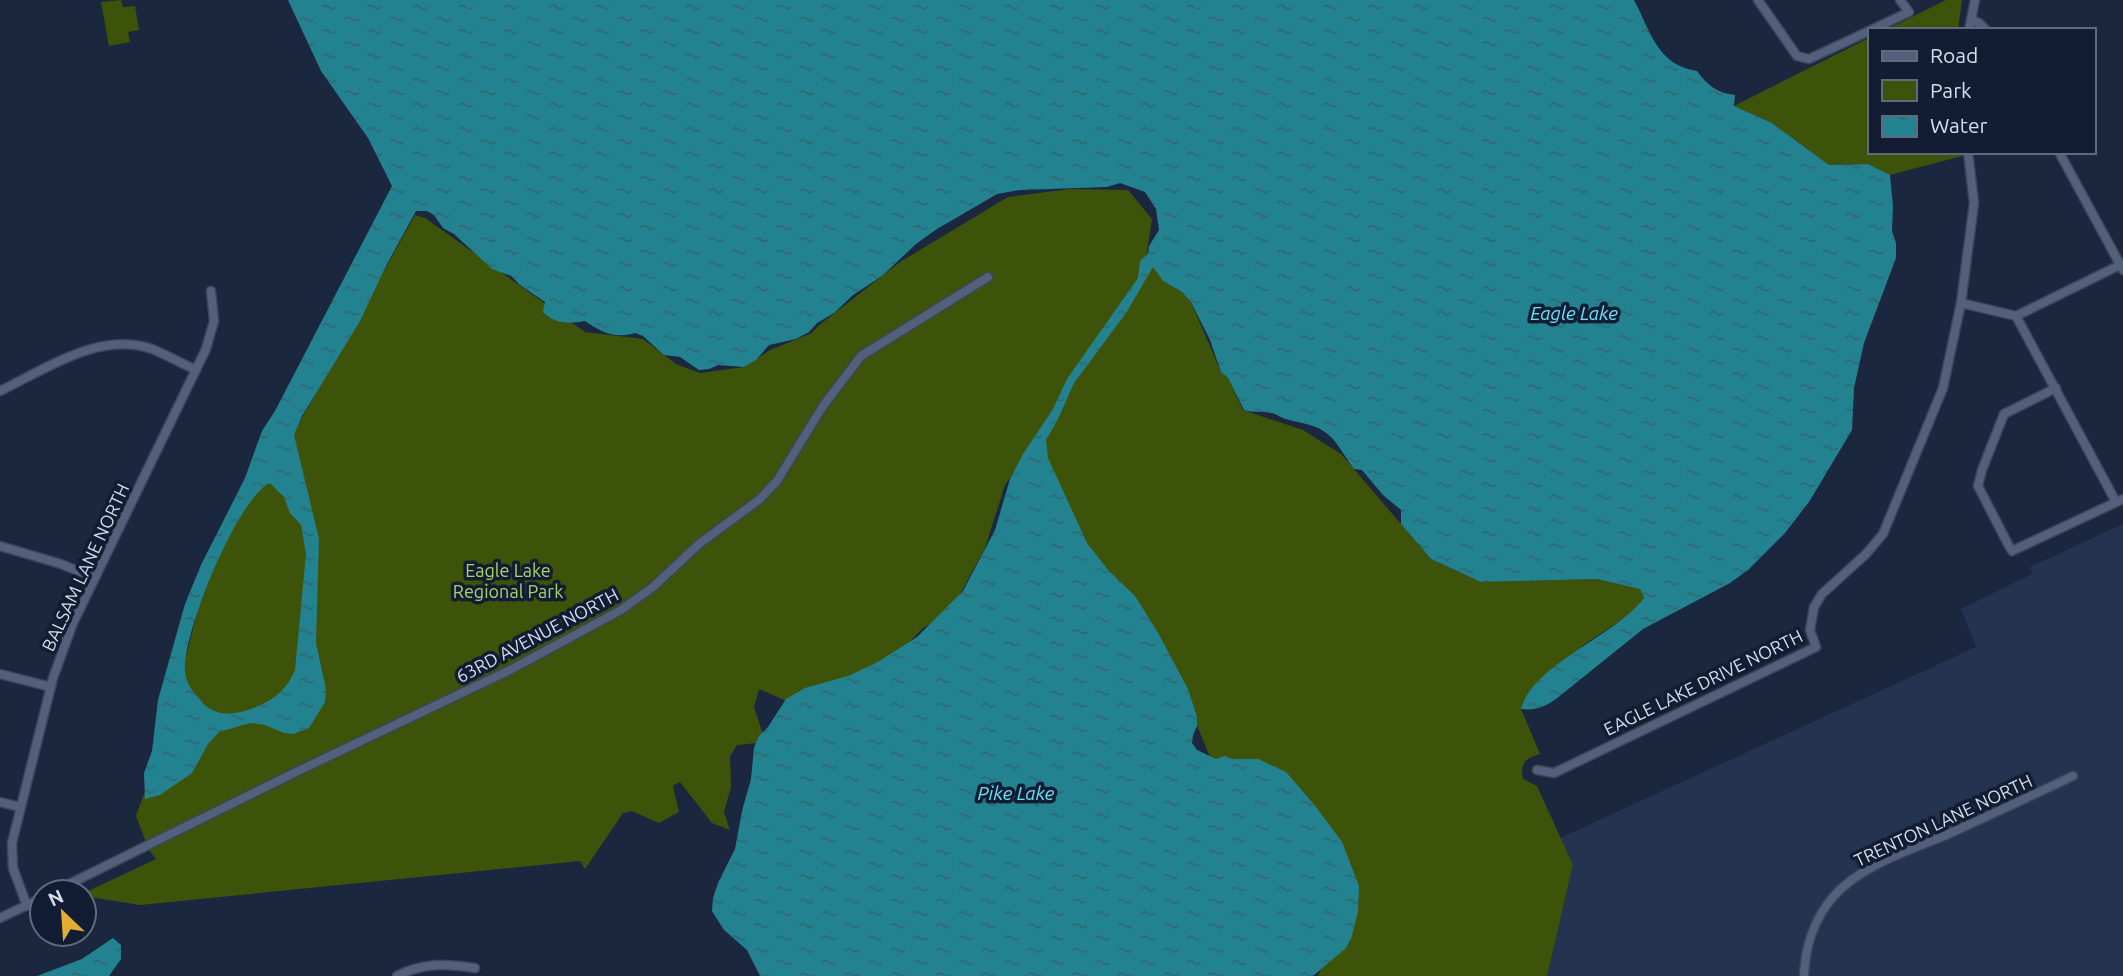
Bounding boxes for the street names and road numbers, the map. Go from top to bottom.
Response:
street label: BALSAM LANE NORTH [37,480,133,654]
street label: 63RD AVENUE NORTH [453,584,621,686]
street label: EAGLE LAKE DRIVE NORTH [1600,625,1806,739]
street label: TRENTON LANE NORTH [1851,770,2035,870]

